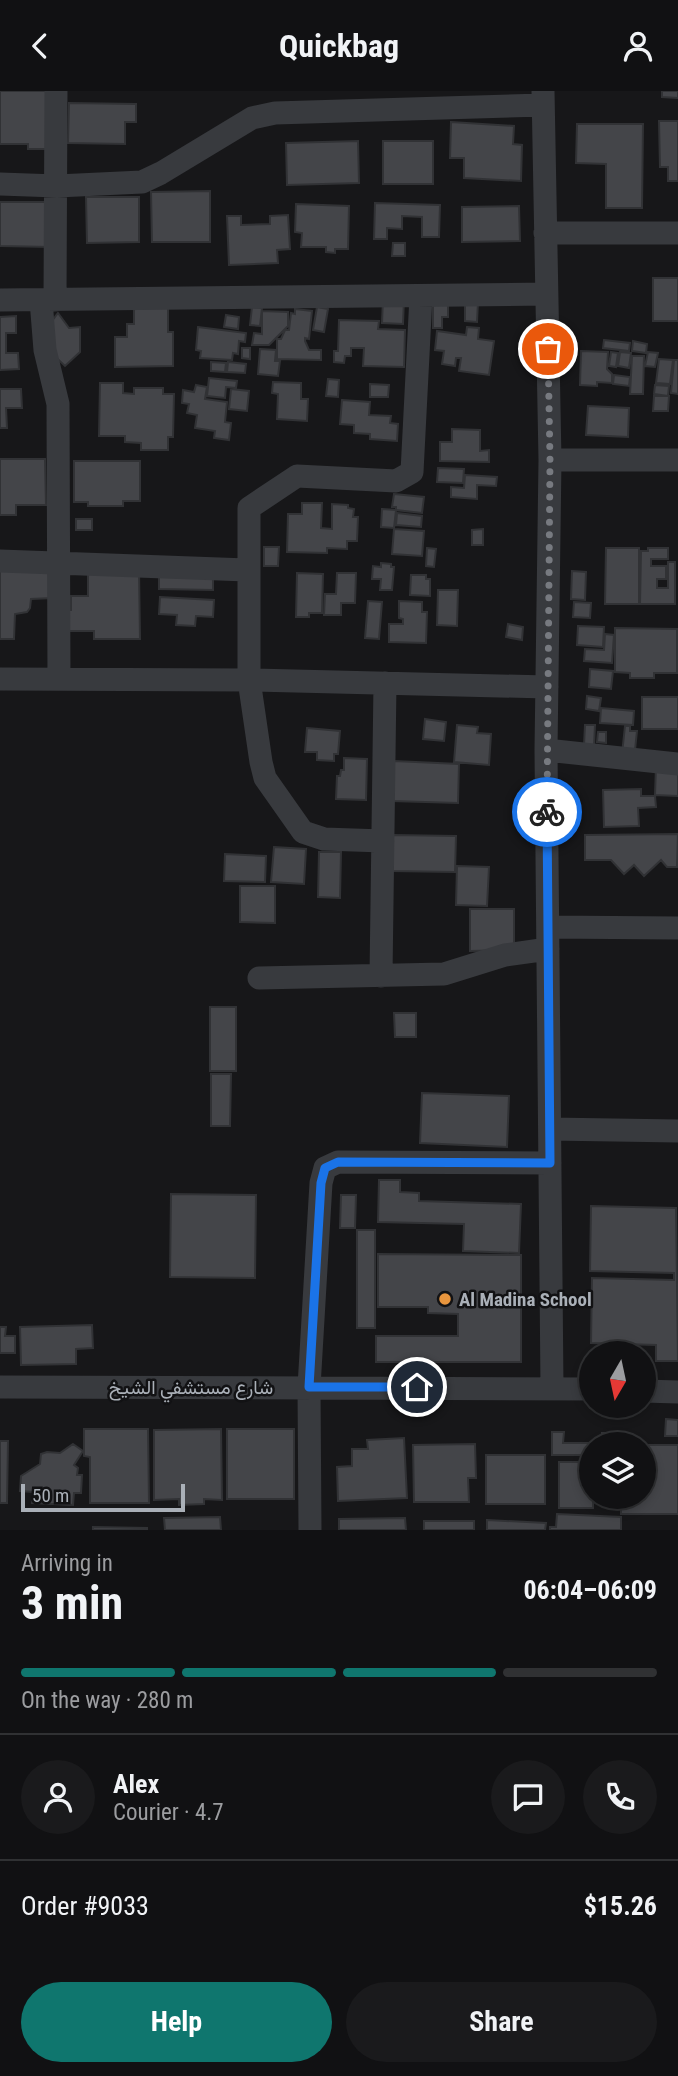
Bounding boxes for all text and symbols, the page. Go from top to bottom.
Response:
icon: back [21,27,59,65]
text: Quickbag [279,27,399,65]
icon: person [619,27,657,65]
pin [518,319,578,379]
icon: bag [529,330,567,368]
courier [512,777,582,847]
icon: bike [528,793,566,831]
place label: Al Madina School [459,1288,592,1311]
marker: Al Madina School [437,1291,453,1307]
north arrow [579,1341,656,1417]
map controls [579,1341,656,1509]
pin [387,1357,447,1417]
icon: home [398,1368,436,1406]
street label: شارع مستشفي الشيخ [109,1376,273,1403]
button: layers [579,1432,656,1509]
scale bar [21,1481,186,1513]
text: 50 m [32,1484,69,1507]
text: Arriving in [21,1550,113,1577]
text: 06:04–06:09 [523,1575,657,1605]
text: 3 min [21,1576,123,1630]
text: On the way · 280 m [21,1687,193,1714]
button: person [21,1760,95,1834]
button: chat [491,1760,565,1834]
button: phone [583,1760,657,1834]
text: Alex [113,1769,159,1799]
text: Courier · 4.7 [113,1799,224,1826]
text: Order #9033 [21,1891,149,1921]
text: $15.26 [584,1891,657,1921]
button: Help [21,1982,332,2062]
button: Share [346,1982,657,2062]

